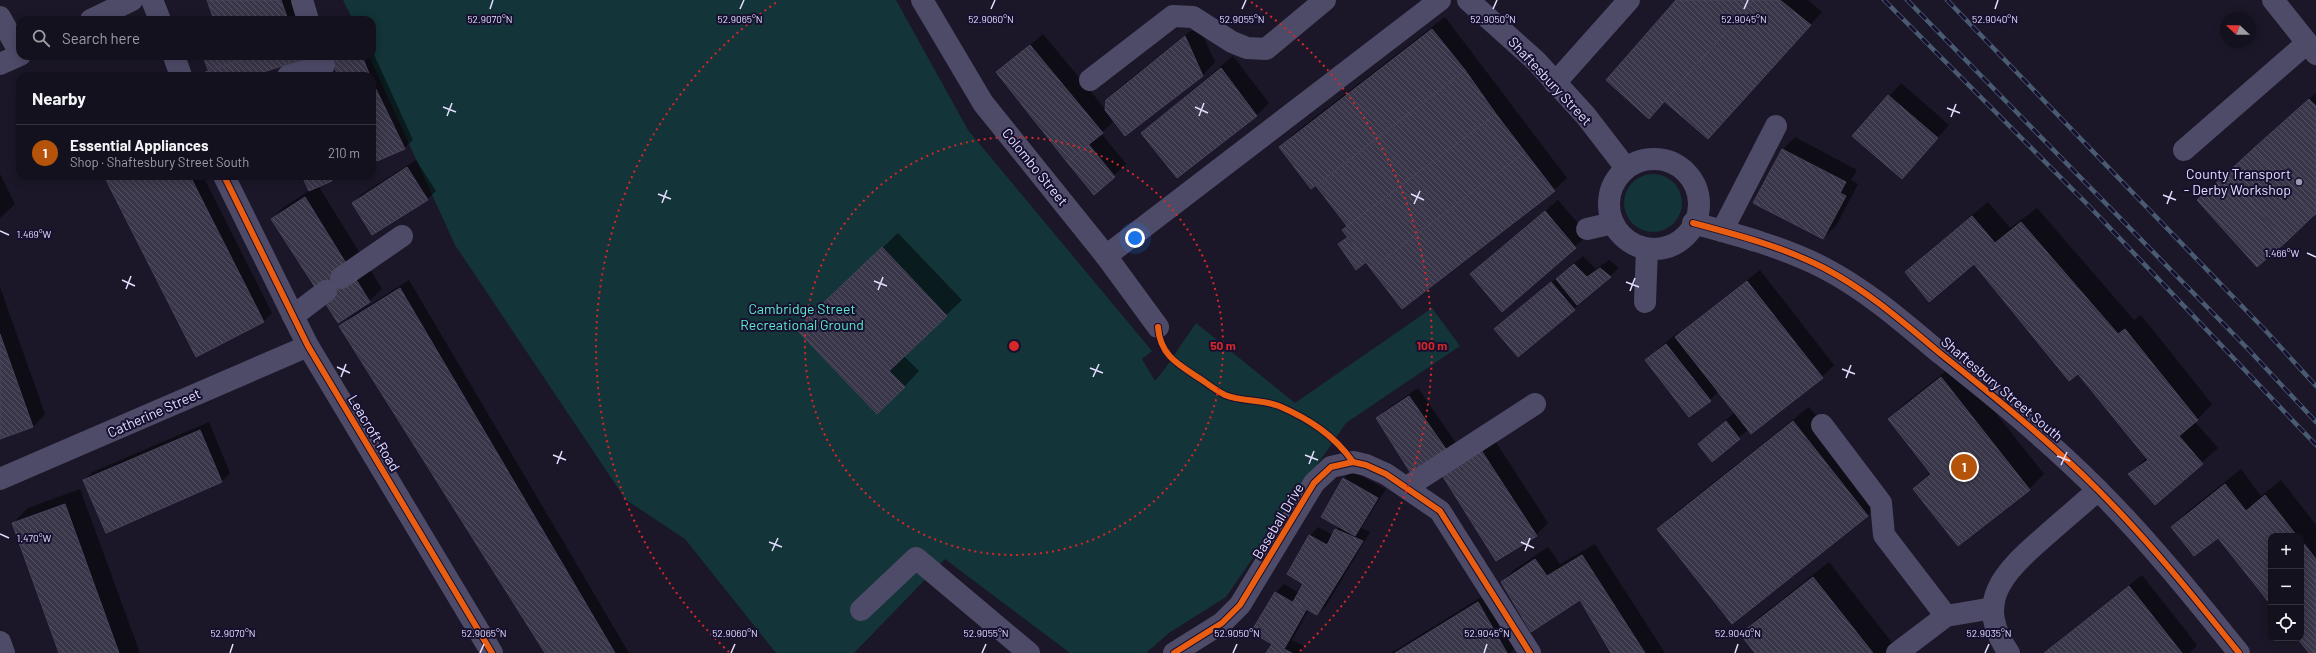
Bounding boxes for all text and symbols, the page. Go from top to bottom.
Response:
north arrow [2220,12,2256,48]
text: 52.9070°N [467,13,513,25]
text: 52.9065°N [718,13,763,25]
text: 52.9060°N [968,13,1014,25]
text: 52.9055°N [1220,13,1265,25]
text: 52.9050°N [1470,13,1516,25]
text: 52.9045°N [1721,13,1767,25]
text: 52.9040°N [1972,13,2018,25]
search box [16,16,376,60]
icon: search [30,27,52,49]
text: Search here [62,29,140,47]
street label: Shaftesbury Street [1505,33,1596,128]
text: Nearby [32,88,86,108]
street label: Colombo Street [999,125,1072,209]
text: Essential Appliances [70,136,208,154]
text: 1 [43,145,47,161]
text: 210 m [328,145,360,161]
text: Shop · Shaftesbury Street South [70,154,249,170]
place label: County Transport - Derby Workshop [2184,165,2291,198]
marker: County Transport - Derby Workshop [2294,177,2304,187]
text: 1.469°W [17,228,52,240]
your location [1125,228,1145,248]
text: 1.466°W [2265,247,2300,259]
park label: Cambridge Street Recreational Ground [740,300,864,333]
street label: Shaftesbury Street South [1938,333,2067,445]
text: 50 m [1210,338,1236,352]
text: 100 m [1417,338,1447,352]
centre of rings [1007,339,1021,353]
street label: Catherine Street [105,384,203,441]
street label: Leacroft Road [345,391,404,474]
pin: 1 [1951,452,1977,482]
street label: Baseball Drive [1248,480,1307,562]
text: 1.470°W [17,532,51,544]
map controls [2268,533,2304,641]
button: + [2268,533,2304,569]
button: − [2268,569,2304,605]
button: locate [2268,605,2304,641]
text: 52.9070°N [210,627,256,639]
text: 52.9065°N [462,627,507,639]
text: 52.9060°N [712,627,758,639]
text: 52.9055°N [964,627,1009,639]
text: 52.9050°N [1214,627,1260,639]
text: 52.9045°N [1464,627,1510,639]
text: 52.9040°N [1715,627,1761,639]
text: 52.9035°N [1967,627,2012,639]

